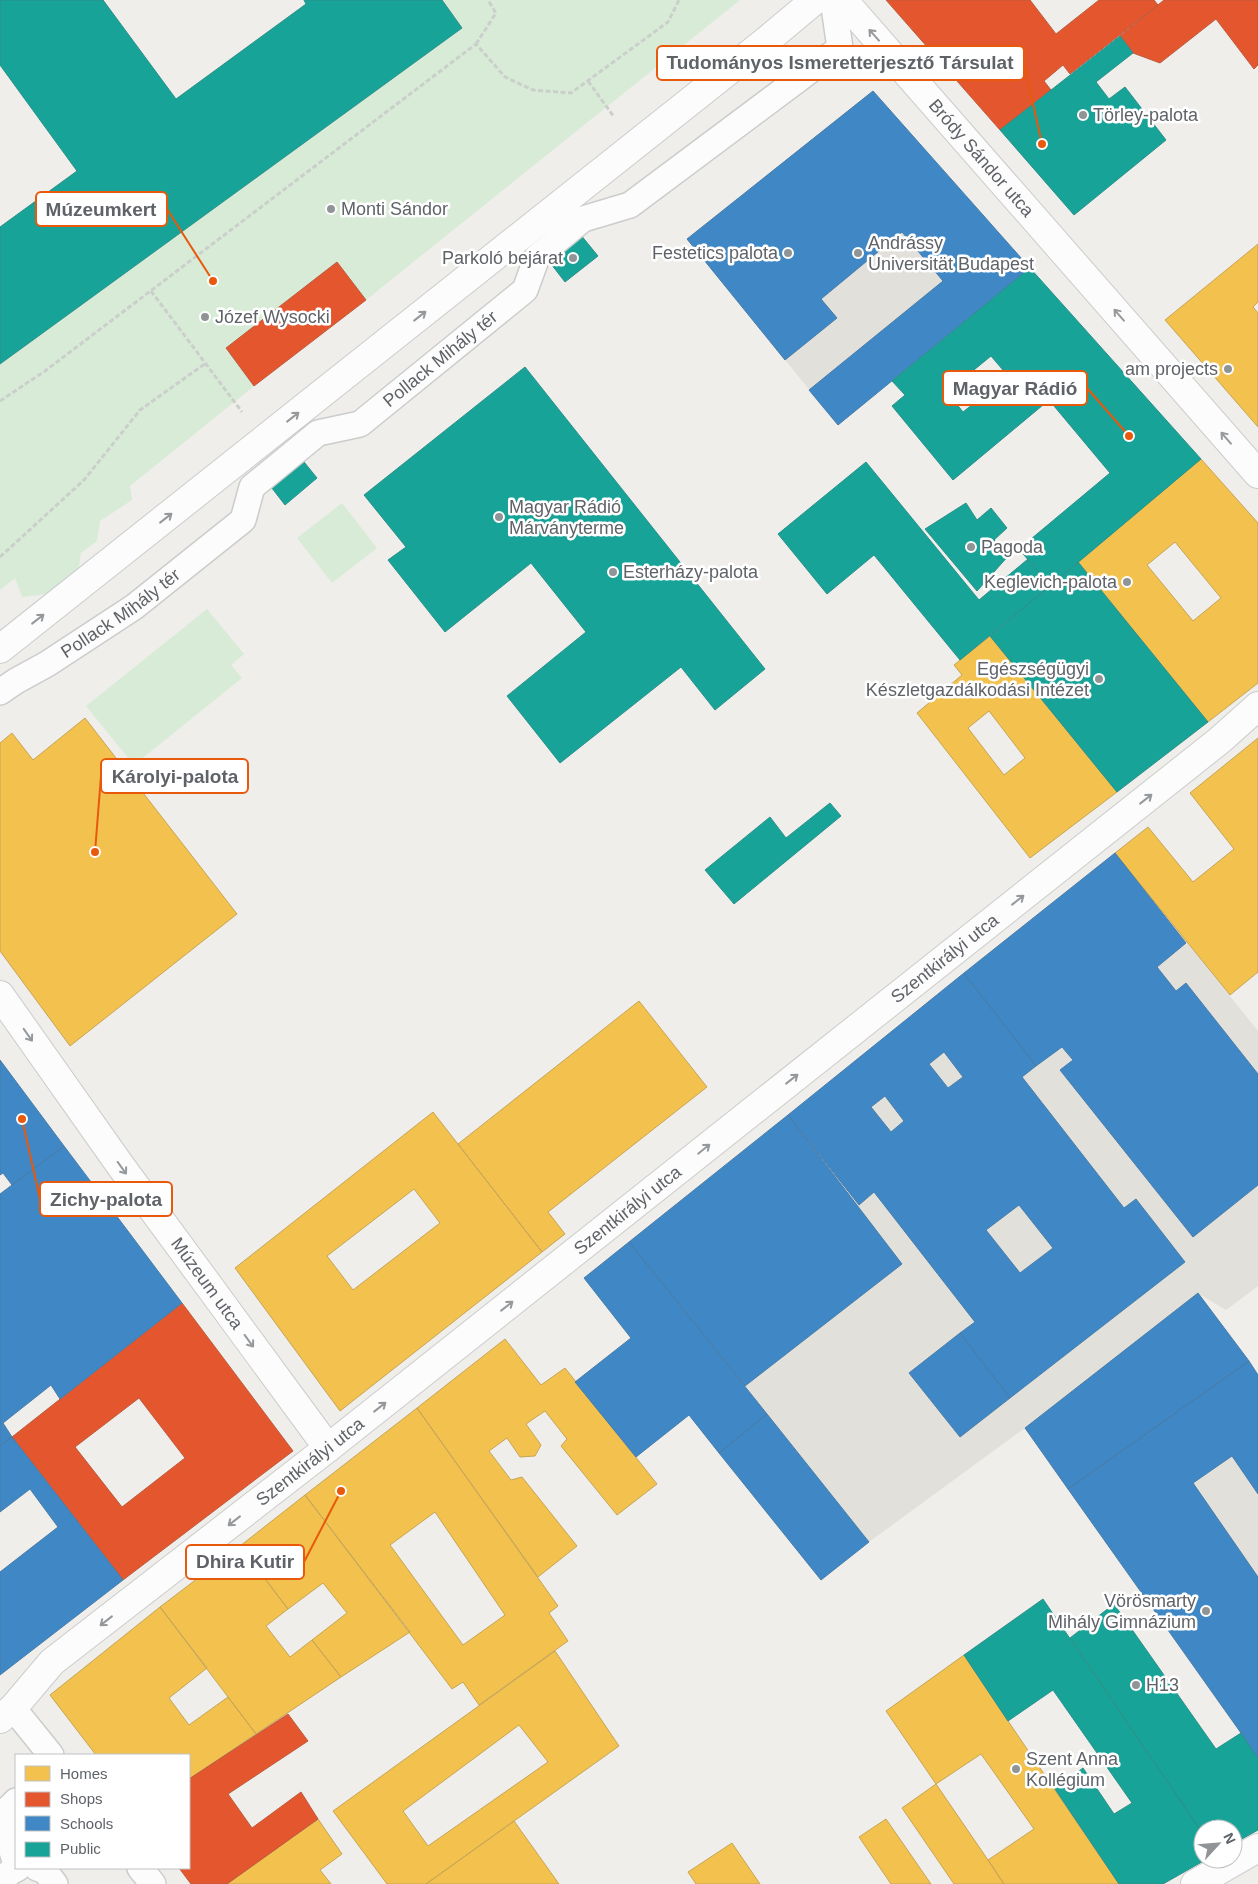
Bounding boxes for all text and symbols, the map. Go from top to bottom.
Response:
one-way arrow [868,28,880,41]
callout: Tudományos Ismeretterjesztő Társulat [657,46,1024,80]
text: Tudományos Ismeretterjesztő Társulat [666,52,1014,73]
street label: Bródy Sándor utca [925,95,1039,221]
place label: Törley-palota [1093,105,1199,125]
marker: Törley-palota [1077,109,1089,121]
callout: Múzeumkert [36,192,167,226]
text: Múzeumkert [46,199,157,220]
place label: Monti Sándor [341,199,448,219]
marker: Monti Sándor [325,203,337,215]
place label: Andrássy Universität Budapest [868,233,1034,274]
place label: Festetics palota [652,243,779,263]
marker: Festetics palota [782,247,794,259]
marker: Andrássy Universität Budapest [852,247,864,259]
place label: Parkoló bejárat [442,248,563,268]
marker: Parkoló bejárat [567,252,579,264]
place label: Józef Wysocki [215,307,330,327]
street label: Pollack Mihály tér [379,307,501,411]
one-way arrow [1113,309,1125,322]
one-way arrow [413,310,426,321]
marker: Józef Wysocki [199,311,211,323]
place label: am projects [1125,359,1218,379]
marker: am projects [1222,363,1234,375]
callout: Magyar Rádió [943,371,1087,405]
text: Magyar Rádió [953,378,1077,399]
one-way arrow [286,411,299,422]
one-way arrow [1220,431,1232,444]
place label: Magyar Rádió Márványterme [509,497,624,538]
marker: Magyar Rádió Márványterme [493,511,505,523]
one-way arrow [159,512,172,523]
place label: Pagoda [981,537,1044,557]
marker: Pagoda [965,541,977,553]
place label: Esterházy-palota [623,562,759,582]
street label: Pollack Mihály tér [57,564,184,662]
marker: Esterházy-palota [607,566,619,578]
place label: Keglevich-palota [984,572,1118,592]
marker: Keglevich-palota [1121,576,1133,588]
one-way arrow [32,614,45,625]
place label: Egészségügyi Készletgazdálkodási Intézet [866,659,1089,700]
marker: Egészségügyi Készletgazdálkodási Intézet [1093,673,1105,685]
callout: Károlyi-palota [101,759,248,793]
text: Károlyi-palota [112,766,239,787]
one-way arrow [1139,794,1152,805]
one-way arrow [1011,894,1024,905]
street label: Szentkirályi utca [887,909,1003,1007]
one-way arrow [23,1028,33,1042]
one-way arrow [785,1074,798,1085]
one-way arrow [697,1143,710,1154]
one-way arrow [117,1161,127,1175]
street label: Szentkirályi utca [570,1161,686,1259]
callout: Zichy-palota [40,1182,172,1216]
text: Zichy-palota [50,1189,162,1210]
street label: Múzeum utca [167,1234,248,1334]
one-way arrow [500,1300,513,1311]
one-way arrow [244,1334,254,1348]
one-way arrow [373,1401,386,1412]
street label: Szentkirályi utca [252,1413,369,1510]
one-way arrow [228,1515,241,1526]
callout: Dhira Kutir [186,1545,304,1579]
text: Dhira Kutir [196,1551,295,1572]
place label: Vörösmarty Mihály Gimnázium [1048,1591,1196,1632]
marker: Vörösmarty Mihály Gimnázium [1200,1605,1212,1617]
one-way arrow [100,1615,113,1626]
place label: H13 [1146,1675,1179,1695]
marker: H13 [1130,1679,1142,1691]
place label: Szent Anna Kollégium [1026,1749,1119,1790]
legend [15,1754,190,1869]
marker: Szent Anna Kollégium [1010,1763,1022,1775]
text: Homes [60,1765,108,1782]
text: Shops [60,1790,103,1807]
text: Schools [60,1815,113,1832]
north arrow [1193,1819,1243,1869]
text: N [1220,1830,1239,1846]
text: Public [60,1840,101,1857]

